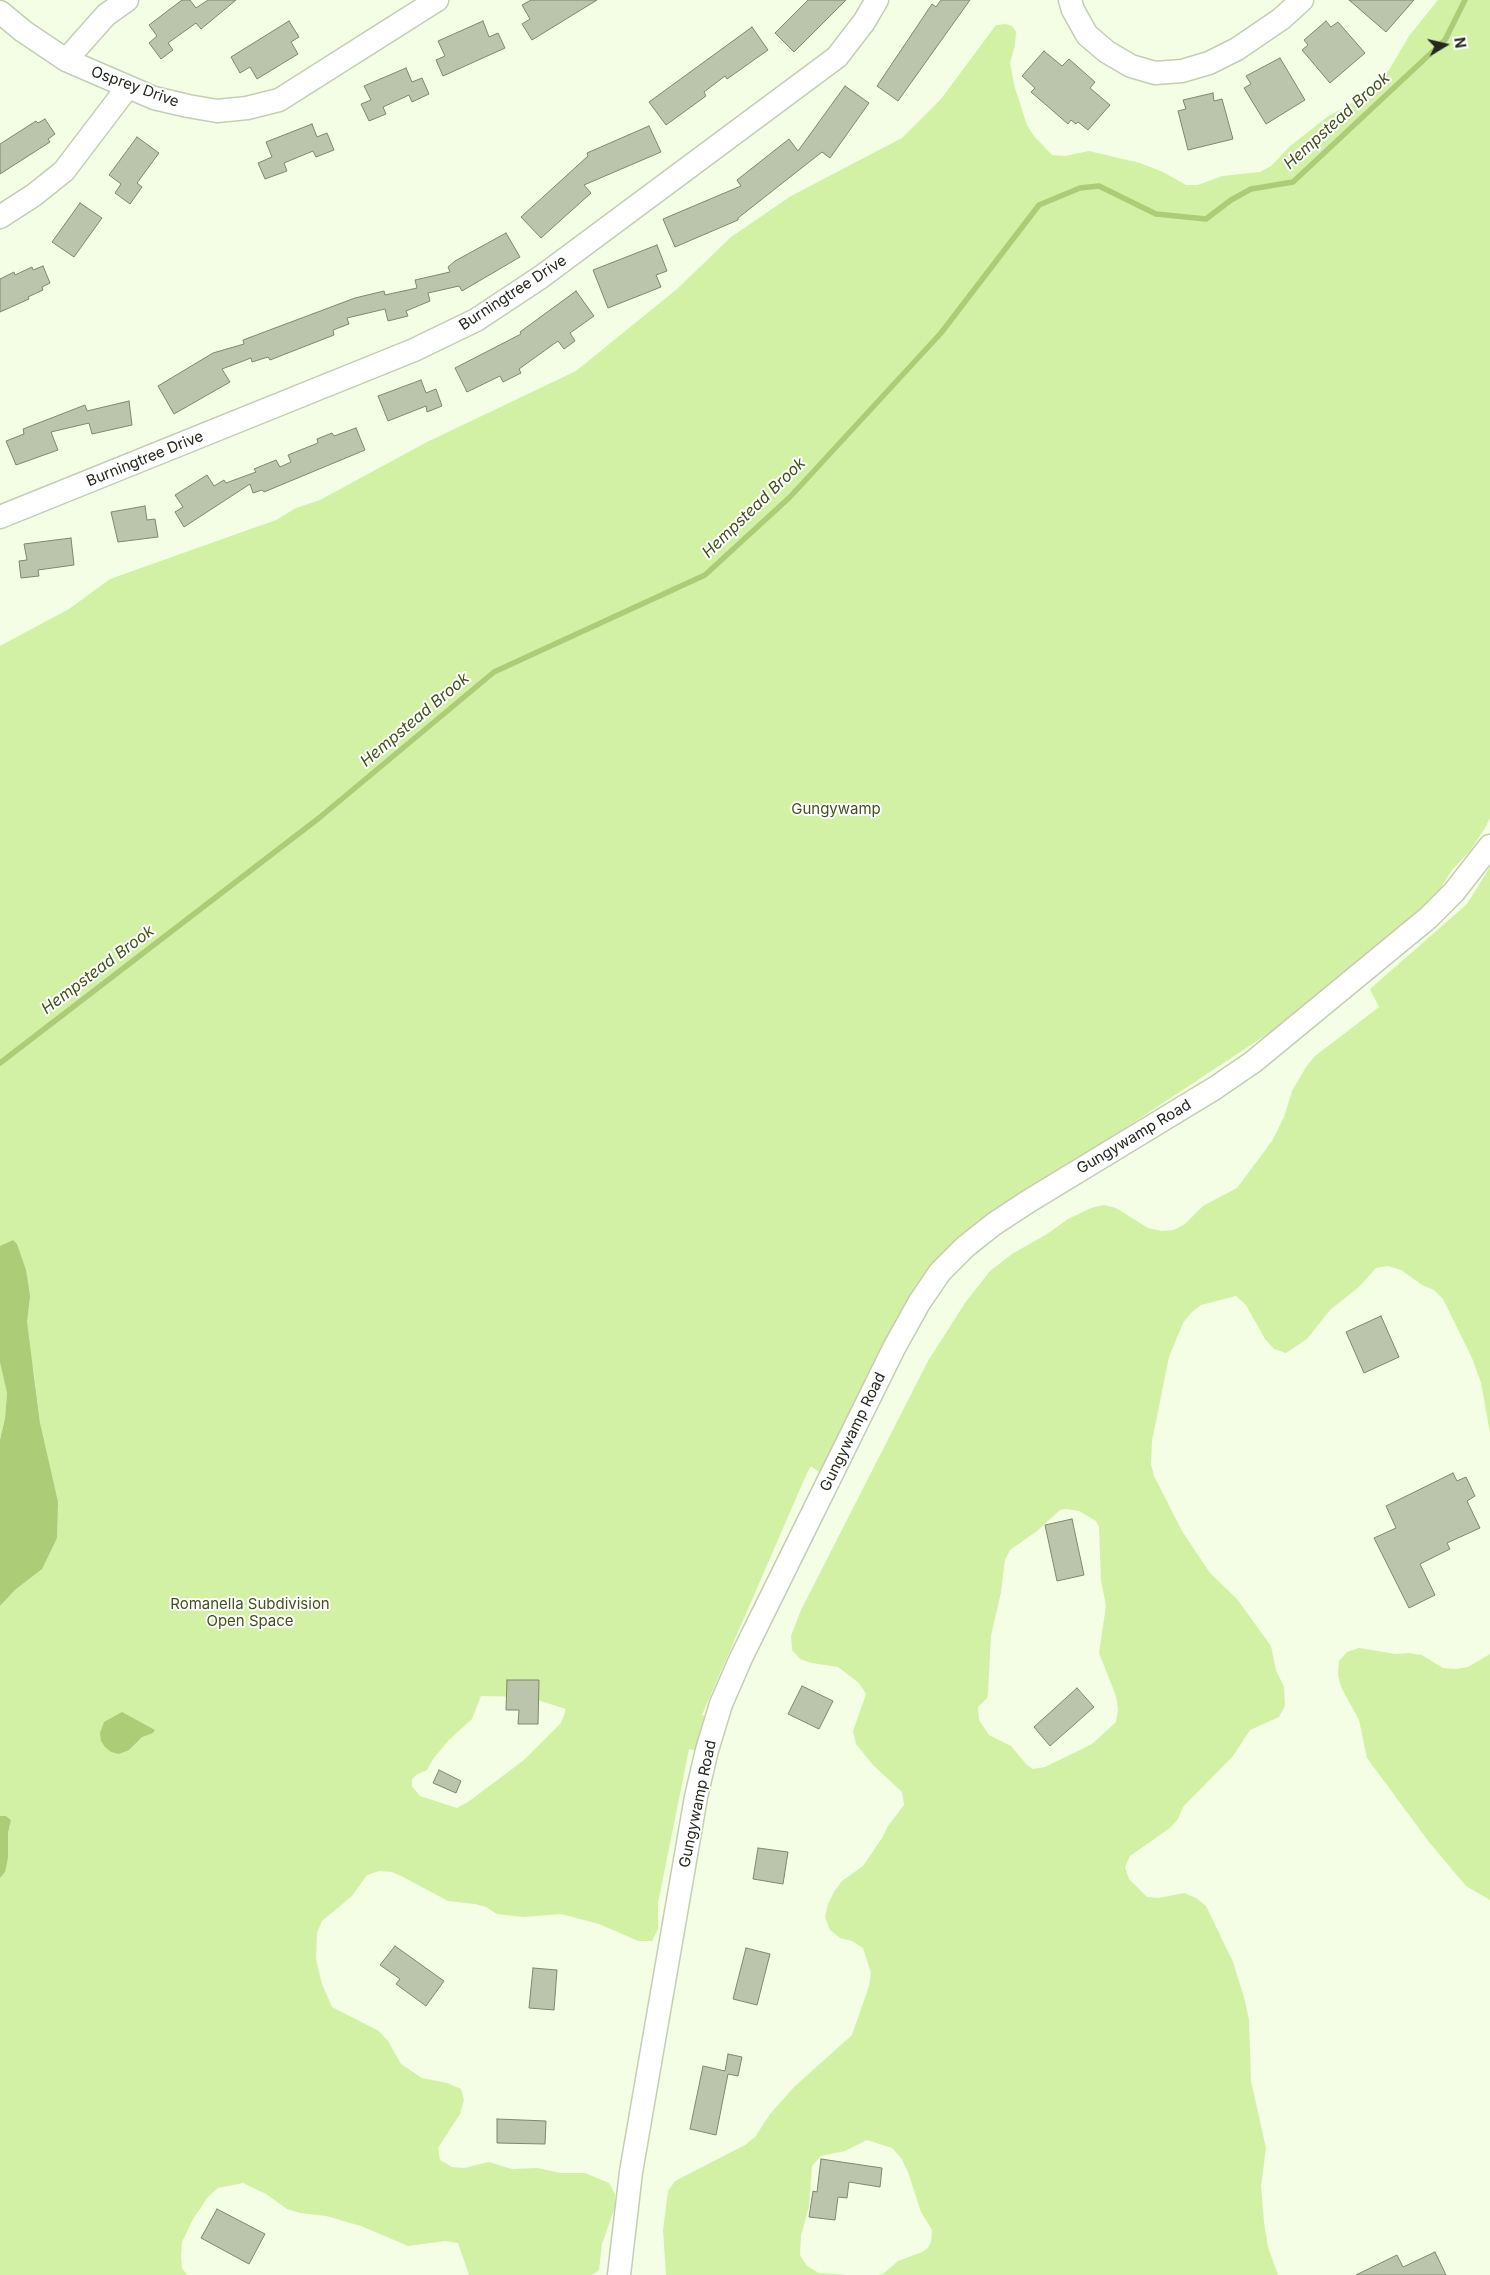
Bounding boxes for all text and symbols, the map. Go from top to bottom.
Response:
north arrow [1420,20,1470,70]
text: N [1451,36,1470,49]
street label: Osprey Drive [89,63,181,111]
water label: Hempstead Brook [1280,68,1394,174]
street label: Burningtree Drive [456,252,570,334]
street label: Burningtree Drive [84,427,206,491]
water label: Hempstead Brook [698,454,810,562]
water label: Hempstead Brook [357,669,473,771]
park label: Gungywamp [791,800,881,818]
water label: Hempstead Brook [38,921,158,1019]
street label: Gungywamp Road [1074,1096,1194,1178]
street label: Gungywamp Road [816,1370,890,1494]
park label: Romanella Subdivision Open Space [170,1595,330,1630]
street label: Gungywamp Road [676,1739,720,1869]

